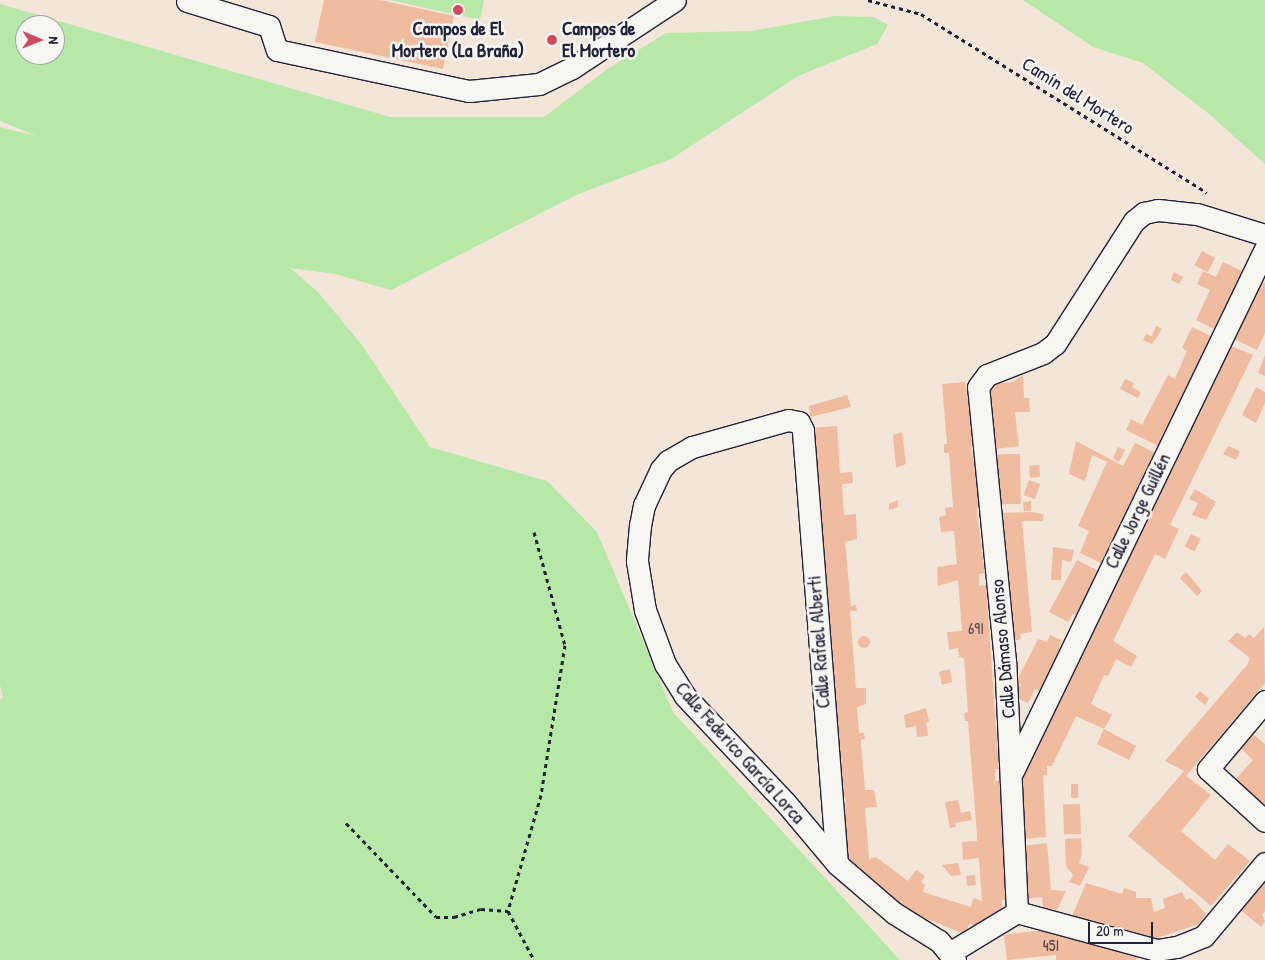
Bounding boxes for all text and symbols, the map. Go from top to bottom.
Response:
marker: Campos de El Mortero (La Braña) [452,4,464,16]
north arrow [15,15,65,65]
place label: Campos de El Mortero (La Braña) [392,18,524,62]
place label: Campos de El Mortero [562,18,635,62]
marker: Campos de El Mortero [546,34,558,46]
text: N [45,36,64,44]
street label: Camín del Mortero [1018,52,1138,140]
street label: Calle Jorge Guillén [1100,450,1176,572]
street label: Calle Rafael Alberti [803,575,835,709]
street label: Calle Dámaso Alonso [986,578,1020,720]
house number: 69I [968,618,984,638]
street label: Calle Federico García Lorca [670,677,810,829]
scale bar [1090,912,1155,944]
text: 20 m [1096,920,1123,941]
house number: 45I [1043,935,1059,955]

